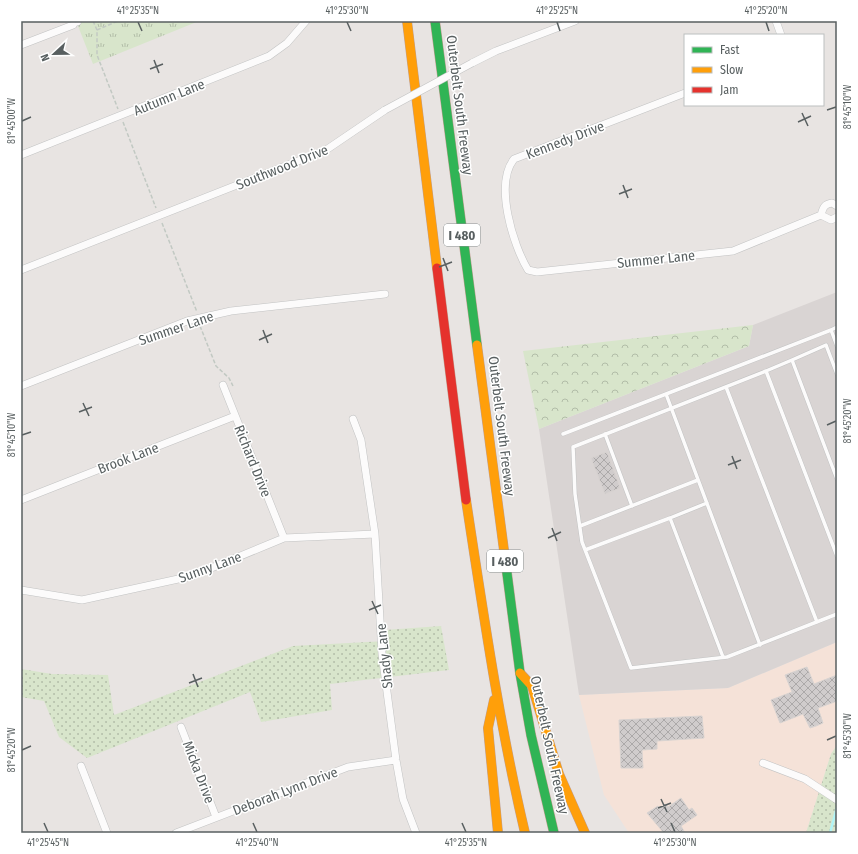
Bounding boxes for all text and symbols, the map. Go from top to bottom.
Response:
text: 41°25'35"N [117,5,159,17]
text: 41°25'30"N [325,5,369,17]
text: 41°25'25"N [536,5,578,17]
text: 41°25'20"N [745,5,787,17]
north arrow [34,34,74,74]
street label: Outerbelt South Freeway [442,34,477,177]
legend [684,34,824,106]
text: Fast [720,43,739,57]
text: N [38,52,52,63]
text: Slow [720,63,743,77]
street label: Autumn Lane [131,75,207,119]
text: Jam [720,83,738,97]
text: 81°45'10"W [842,84,854,129]
text: 81°45'00"W [6,98,18,144]
street label: Kennedy Drive [524,118,607,163]
street label: Southwood Drive [234,141,331,194]
road number: I 480 [444,224,480,246]
street label: Summer Lane [616,247,696,272]
street label: Summer Lane [136,308,216,349]
street label: Outerbelt South Freeway [484,355,519,498]
text: 81°45'20"W [842,398,854,444]
text: 81°45'10"W [6,412,18,457]
street label: Richard Drive [230,423,275,500]
street label: Brook Lane [95,439,161,478]
street label: Sunny Lane [176,548,244,587]
road number: I 480 [487,550,523,572]
street label: Shady Lane [373,622,396,689]
street label: Outerbelt South Freeway [527,674,573,817]
text: 81°45'30"W [842,713,854,759]
text: 81°45'20"W [6,727,18,773]
street label: Micka Drive [179,739,218,806]
street label: Deborah Lynn Drive [230,764,340,819]
text: 41°25'45"N [27,837,69,849]
text: 41°25'40"N [235,837,279,849]
text: 41°25'35"N [445,837,487,849]
text: 41°25'30"N [653,837,697,849]

